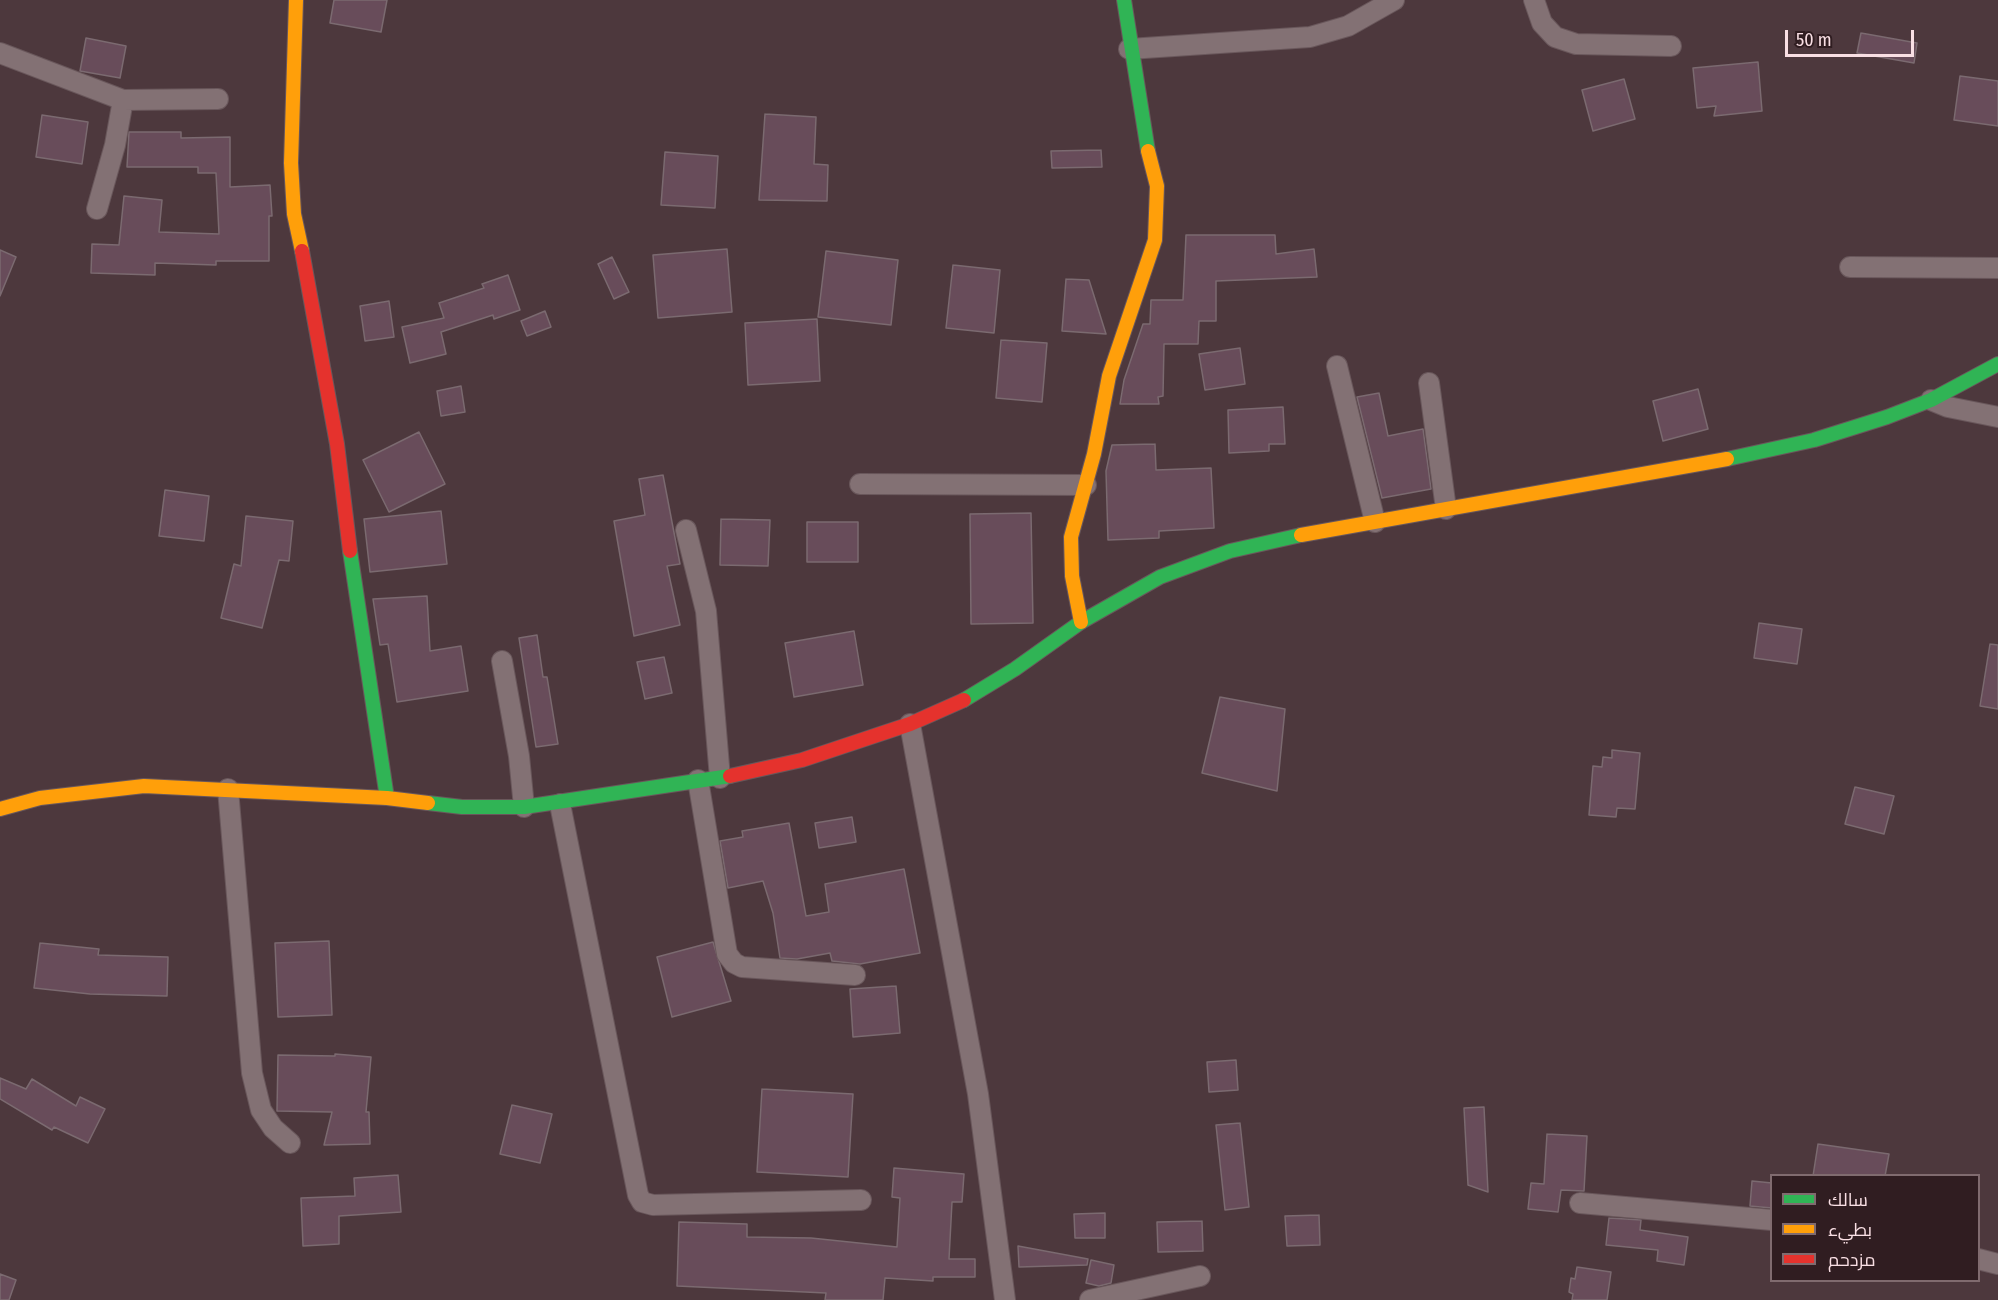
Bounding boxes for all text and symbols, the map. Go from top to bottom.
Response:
scale bar [1788,18,1917,56]
text: 50 m [1796,29,1832,51]
legend [1770,1174,1980,1282]
text: سالك [1828,1189,1868,1211]
text: بطيء [1828,1219,1872,1241]
text: مزدحم [1828,1249,1876,1271]

